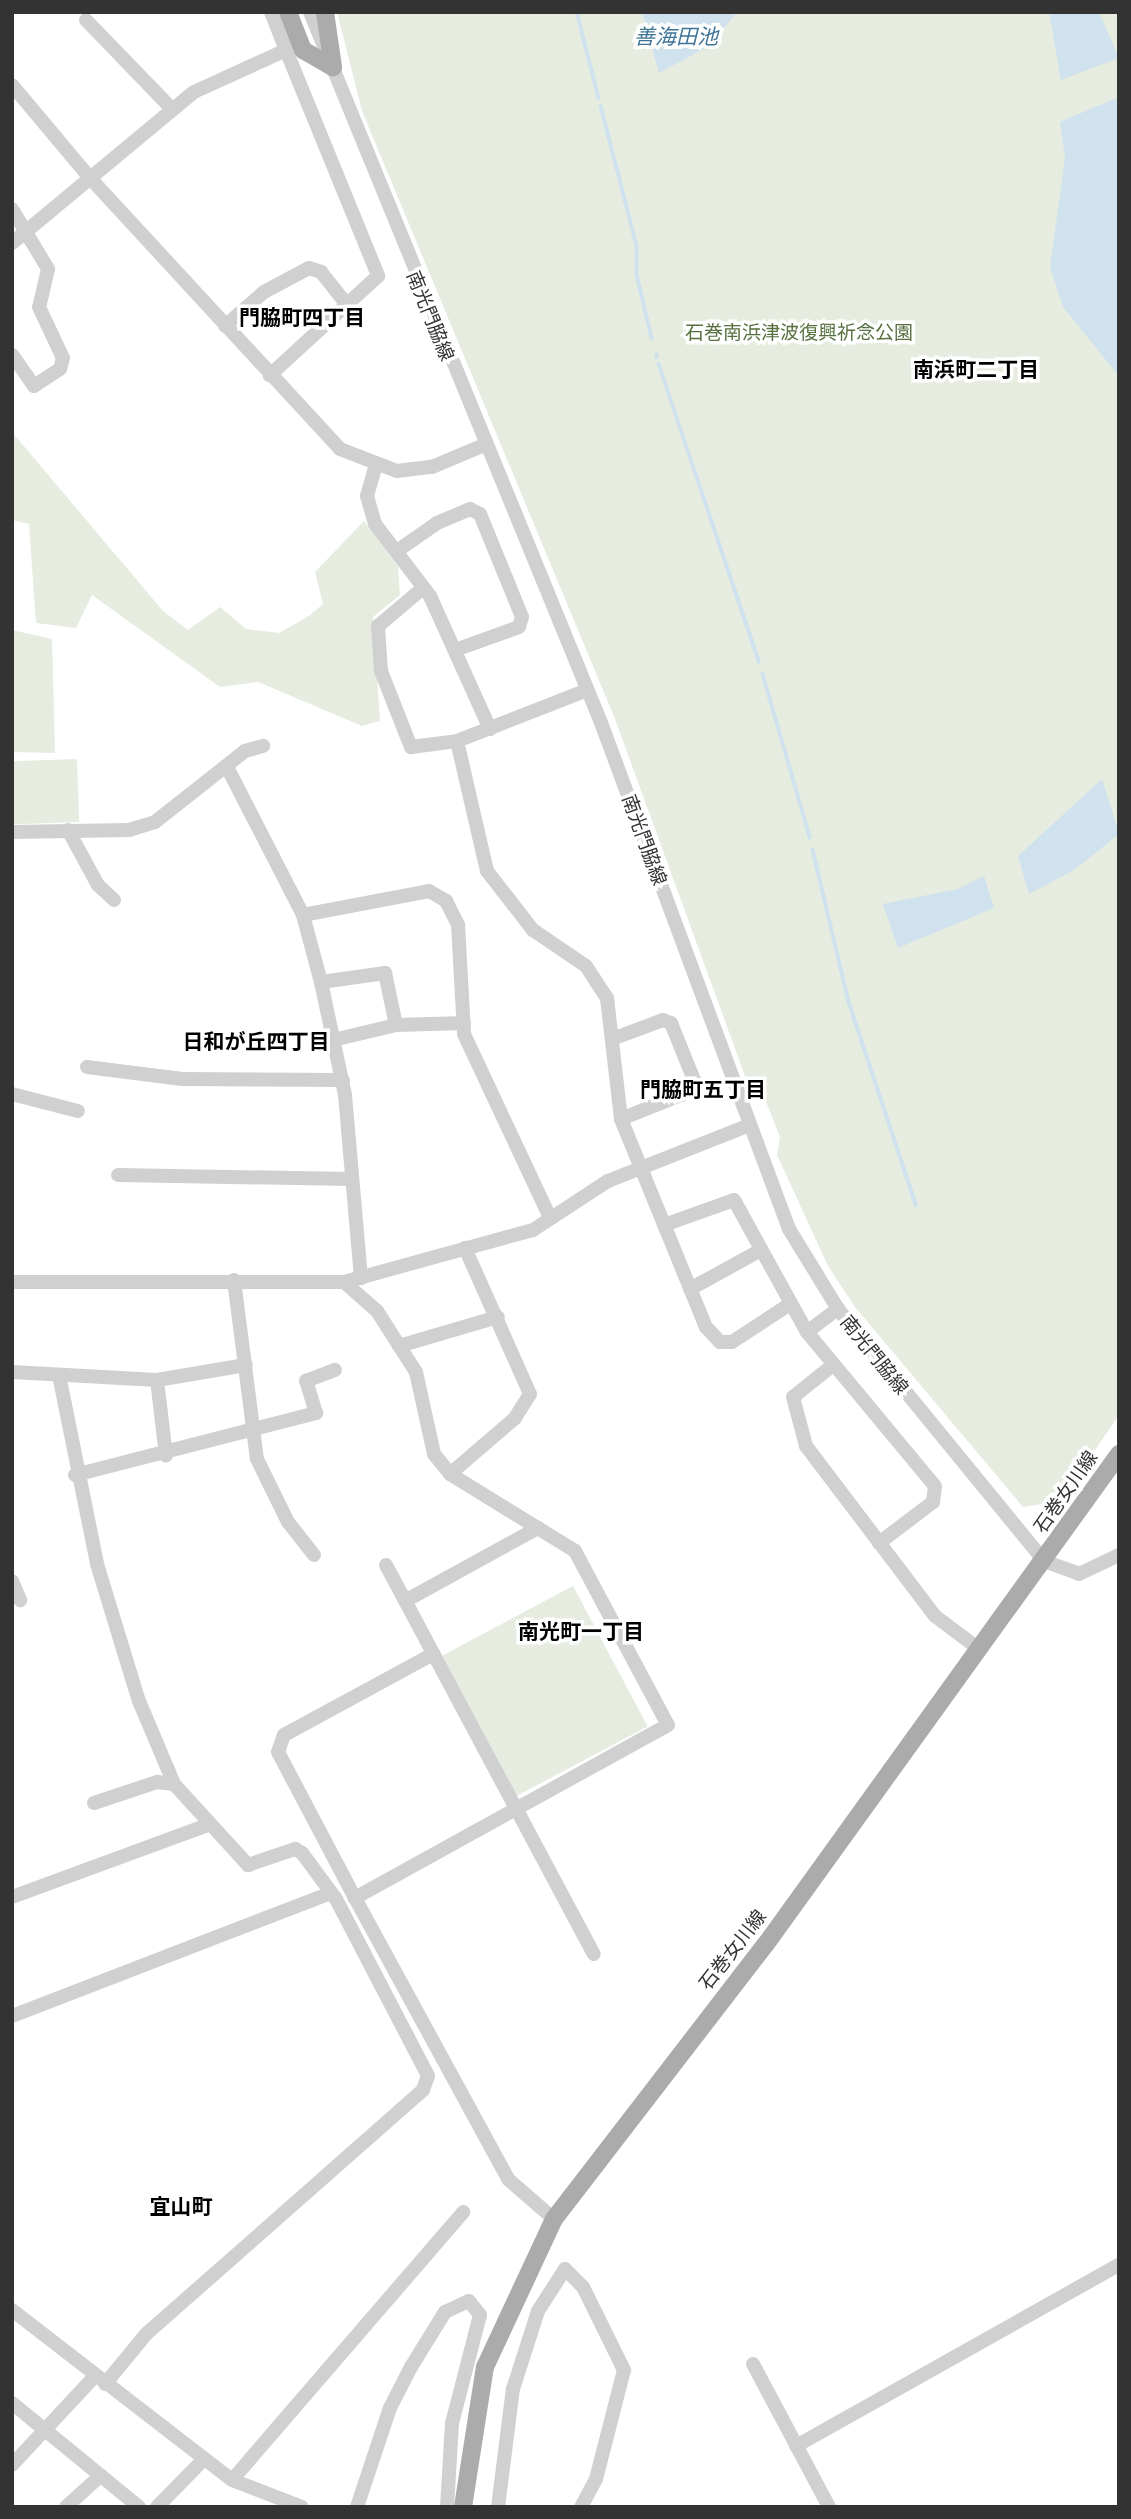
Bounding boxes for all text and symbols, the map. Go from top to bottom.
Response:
water label: 善海田池 [634,24,718,50]
street label: 南光門脇線 [402,268,458,364]
district label: 門脇町四丁目 [239,305,365,331]
park label: 石巻南浜津波復興祈念公園 [685,322,913,344]
district label: 南浜町二丁目 [913,357,1039,383]
street label: 南光門脇線 [617,791,671,889]
district label: 日和が丘四丁目 [183,1029,329,1055]
district label: 門脇町五丁目 [640,1077,766,1103]
street label: 南光門脇線 [835,1311,913,1399]
street label: 石巻女川線 [1029,1447,1103,1537]
district label: 南光町一丁目 [518,1619,644,1645]
street label: 石巻女川線 [695,1906,771,1994]
district label: 宜山町 [150,2194,212,2220]

